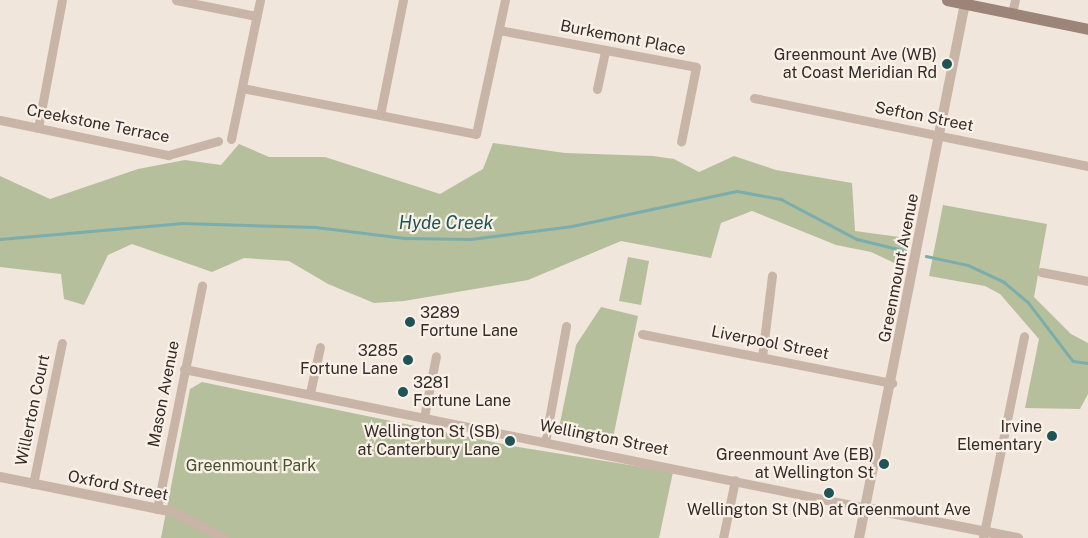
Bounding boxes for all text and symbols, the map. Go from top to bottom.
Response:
street label: Burkemont Place [559,16,687,60]
place label: Greenmount Ave (WB) at Coast Meridian Rd [774,45,937,83]
marker: Greenmount Ave (WB) at Coast Meridian Rd [941,58,953,70]
street label: Sefton Street [873,98,975,136]
street label: Creekstone Terrace [25,101,171,147]
street label: Greenmount Avenue [875,192,923,344]
water label: Hyde Creek [399,212,493,234]
place label: 3289 Fortune Lane [420,303,518,341]
marker: 3289 Fortune Lane [404,316,416,328]
street label: Liverpool Street [710,322,830,364]
street label: Mason Avenue [144,339,184,449]
place label: 3285 Fortune Lane [300,341,398,379]
street label: Willerton Court [12,353,54,467]
marker: 3285 Fortune Lane [402,354,414,366]
place label: 3281 Fortune Lane [413,373,511,411]
marker: 3281 Fortune Lane [397,386,409,398]
street label: Wellington Street [538,416,670,460]
place label: Irvine Elementary [957,417,1042,455]
place label: Wellington St (SB) at Canterbury Lane [357,422,500,460]
marker: Irvine Elementary [1046,430,1058,442]
marker: Wellington St (SB) at Canterbury Lane [504,435,516,447]
place label: Greenmount Ave (EB) at Wellington St [716,445,874,483]
park label: Greenmount Park [186,456,316,476]
marker: Greenmount Ave (EB) at Wellington St [878,458,890,470]
street label: Oxford Street [66,467,170,505]
marker: Wellington St (NB) at Greenmount Ave [823,487,835,499]
place label: Wellington St (NB) at Greenmount Ave [687,500,971,520]

